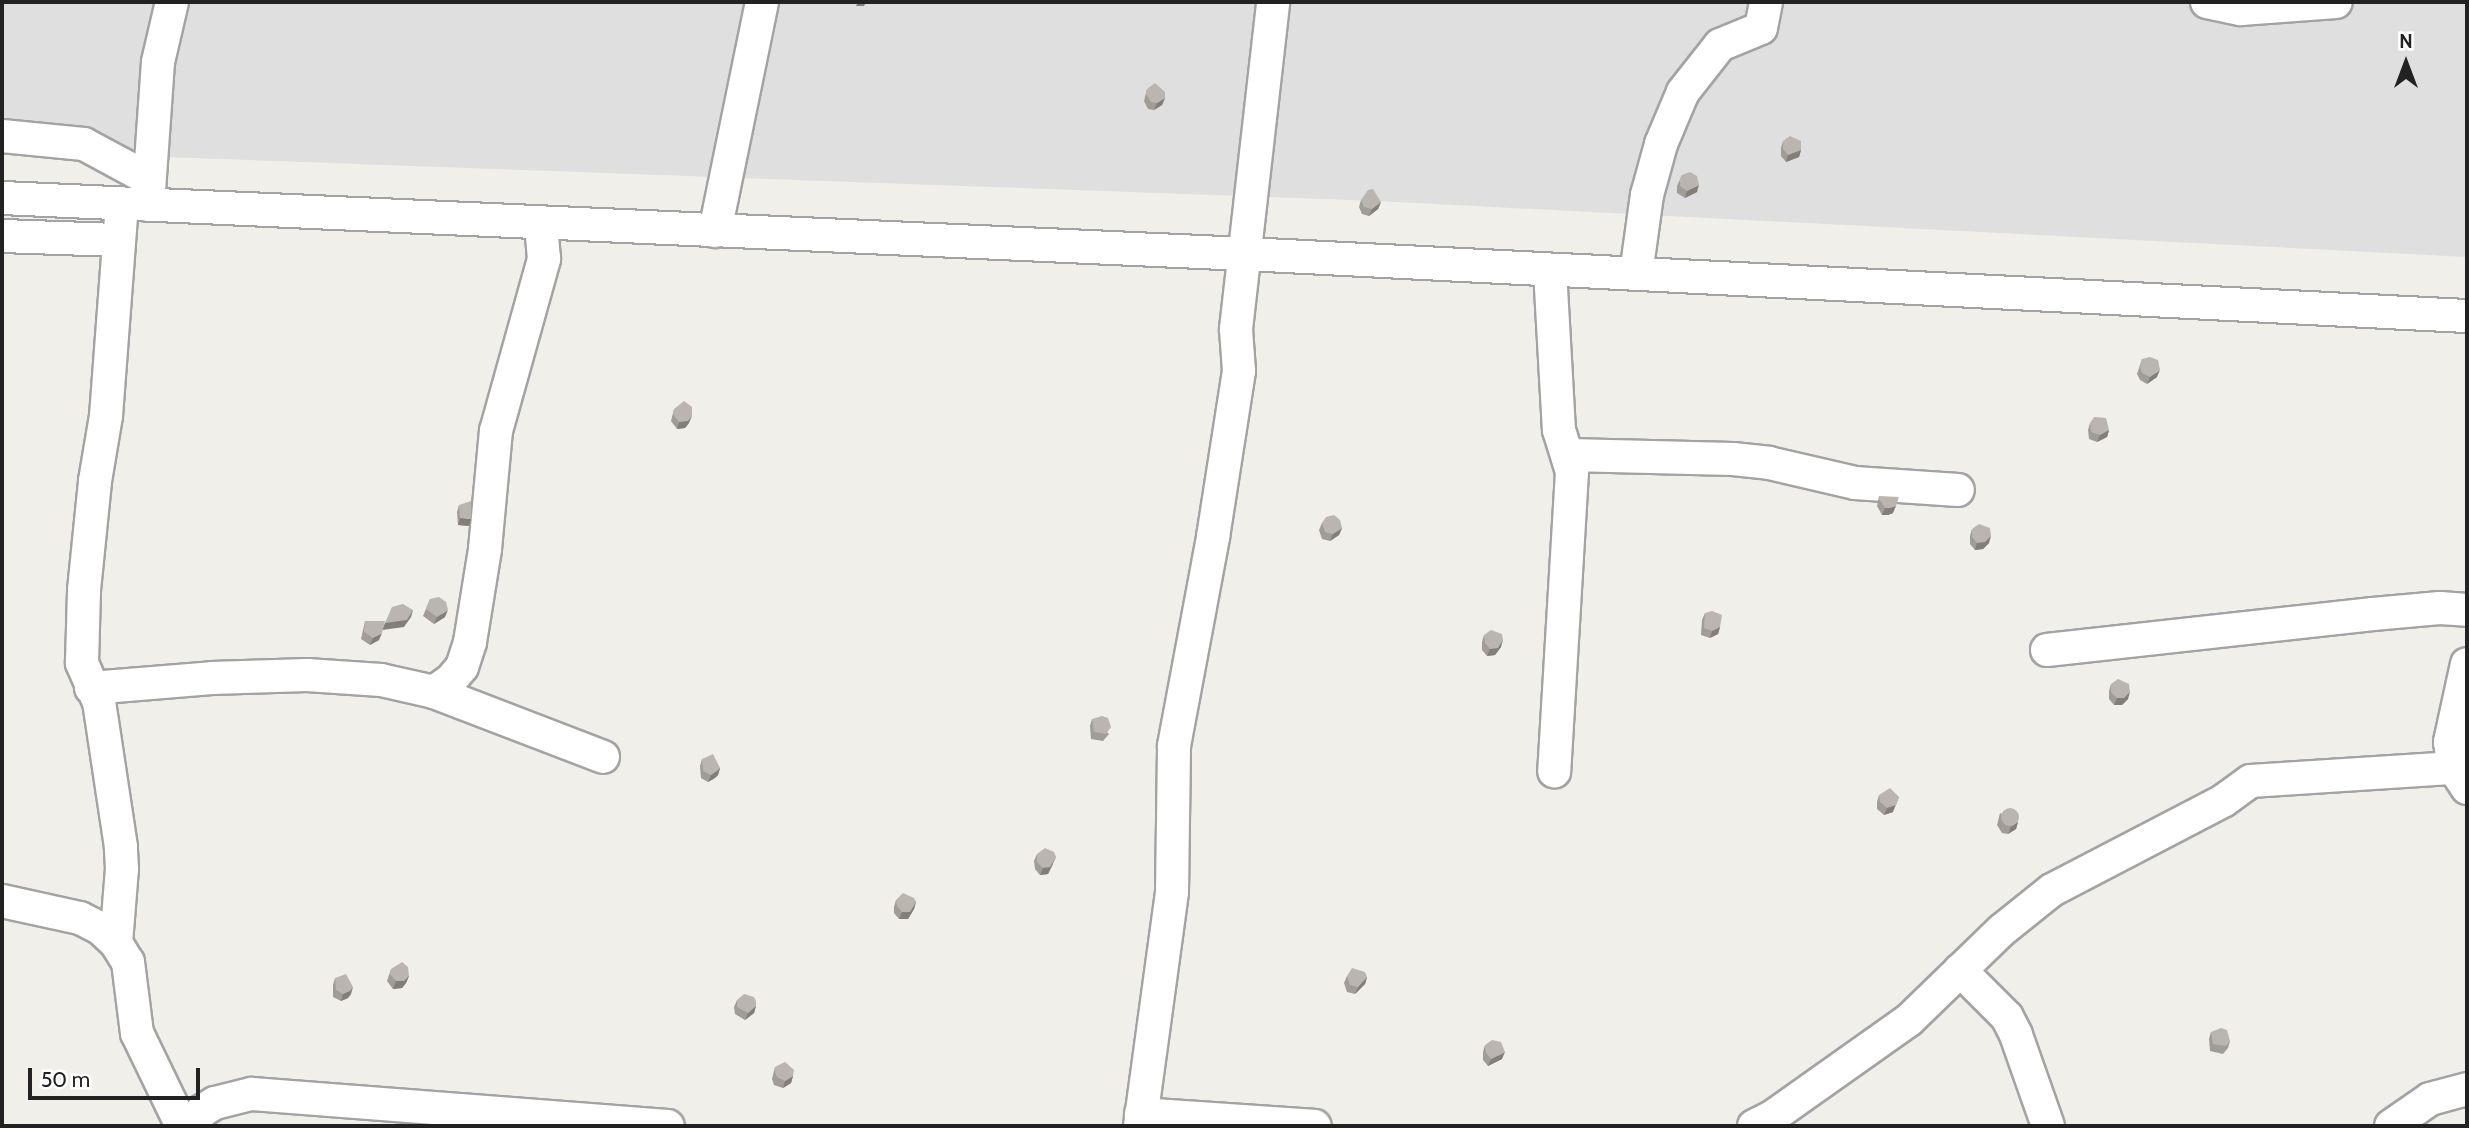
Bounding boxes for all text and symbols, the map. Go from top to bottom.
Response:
north arrow [2371,28,2441,98]
text: N [2399,30,2413,53]
scale bar [32,1054,203,1098]
text: 50 m [41,1067,90,1092]

